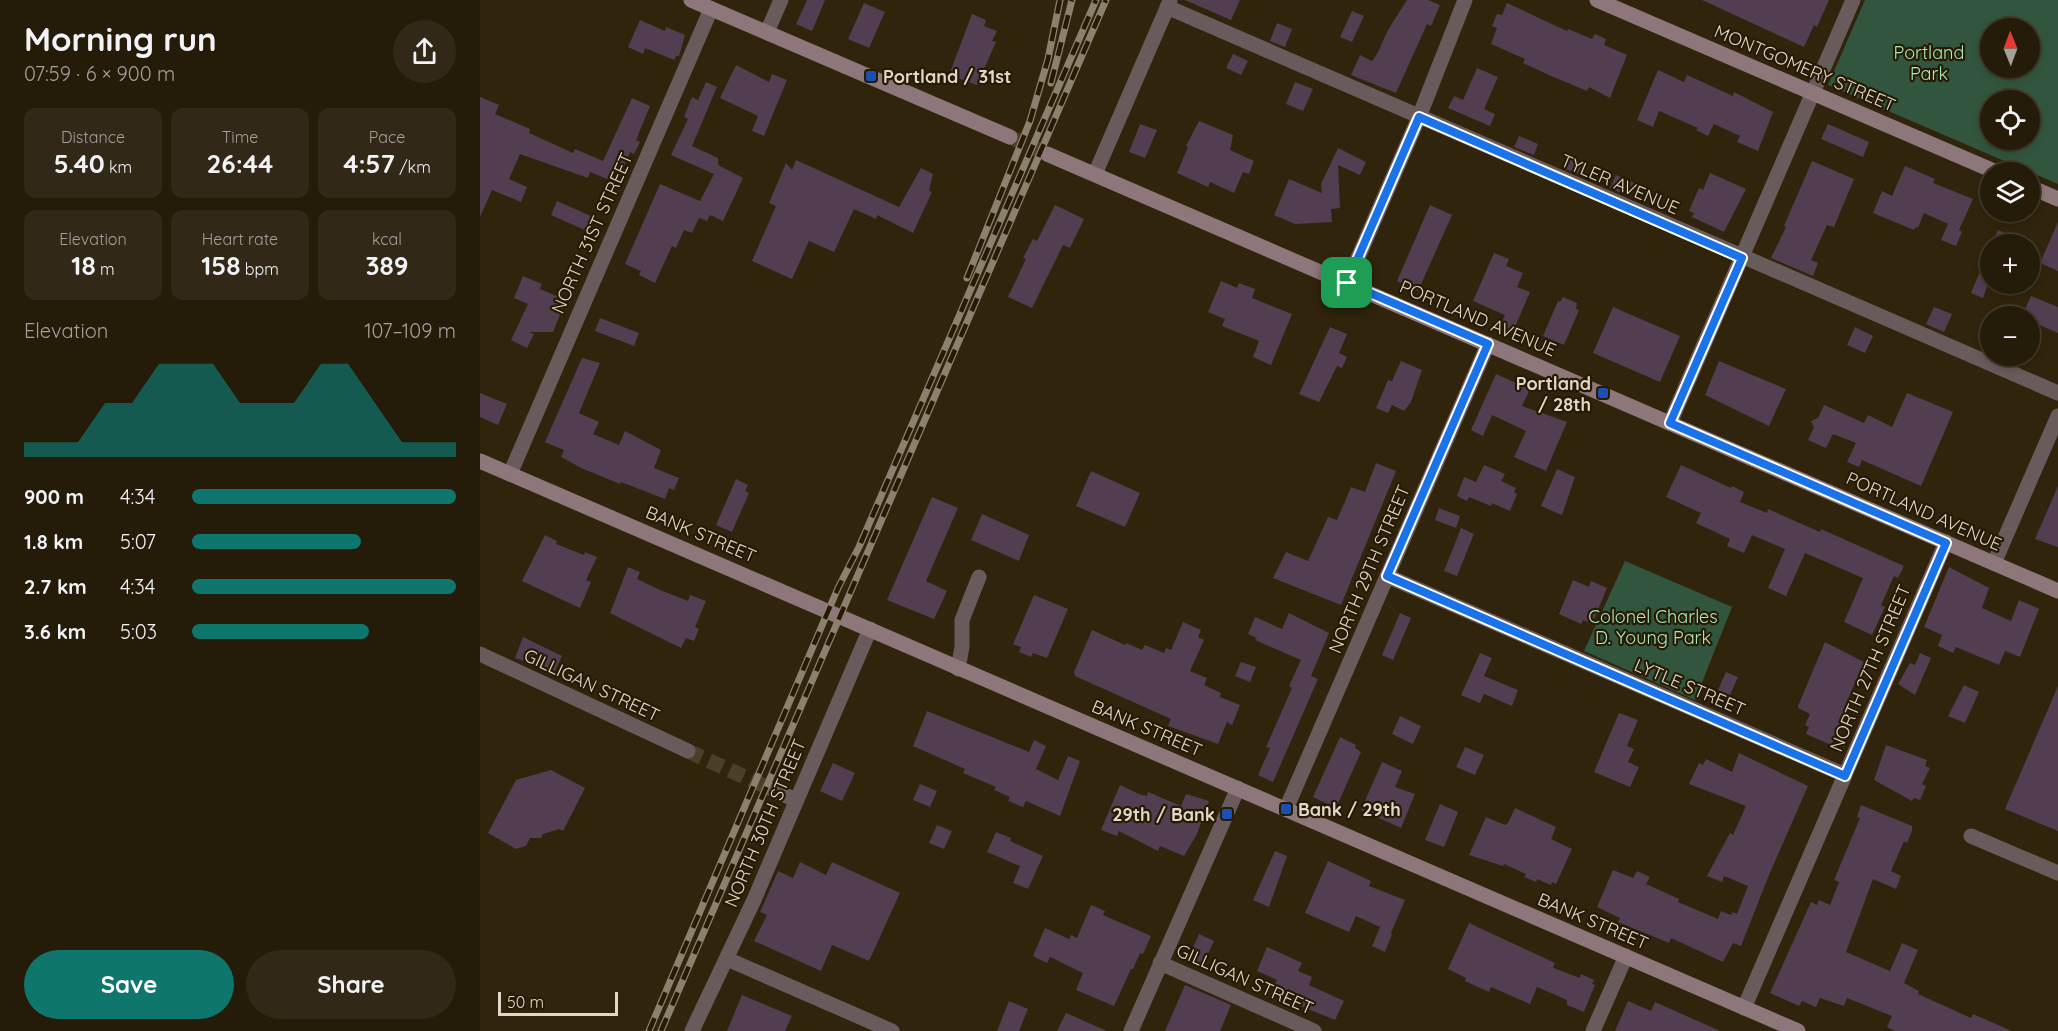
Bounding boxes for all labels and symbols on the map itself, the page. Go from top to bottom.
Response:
north arrow [1980,18,2040,78]
street label: MONTGOMERY STREET [1711,19,1899,117]
park label: Portland Park [1894,41,1964,85]
place label: Portland / 31st [883,65,1011,88]
marker: Portland / 31st [864,69,878,83]
street label: NORTH 31ST STREET [546,149,638,317]
street label: TYLER AVENUE [1557,149,1683,219]
pin [1321,257,1372,308]
street label: PORTLAND AVENUE [1396,275,1560,361]
place label: Portland / 28th [1516,372,1591,416]
marker: Portland / 28th [1596,386,1610,400]
street label: PORTLAND AVENUE [1843,466,2005,556]
street label: NORTH 29TH STREET [1323,481,1415,657]
street label: BANK STREET [642,500,760,568]
street label: NORTH 27TH STREET [1824,581,1916,755]
park label: Colonel Charles D. Young Park [1588,605,1718,649]
street label: GILLIGAN STREET [520,643,664,727]
street label: LYTLE STREET [1631,653,1749,721]
street label: BANK STREET [1088,694,1206,762]
street label: NORTH 30TH STREET [719,735,811,910]
place label: Bank / 29th [1298,798,1401,821]
marker: Bank / 29th [1279,802,1293,816]
place label: 29th / Bank [1112,803,1215,826]
marker: 29th / Bank [1220,807,1234,821]
street label: BANK STREET [1534,887,1652,955]
street label: GILLIGAN STREET [1173,939,1317,1019]
scale bar [498,989,618,1016]

